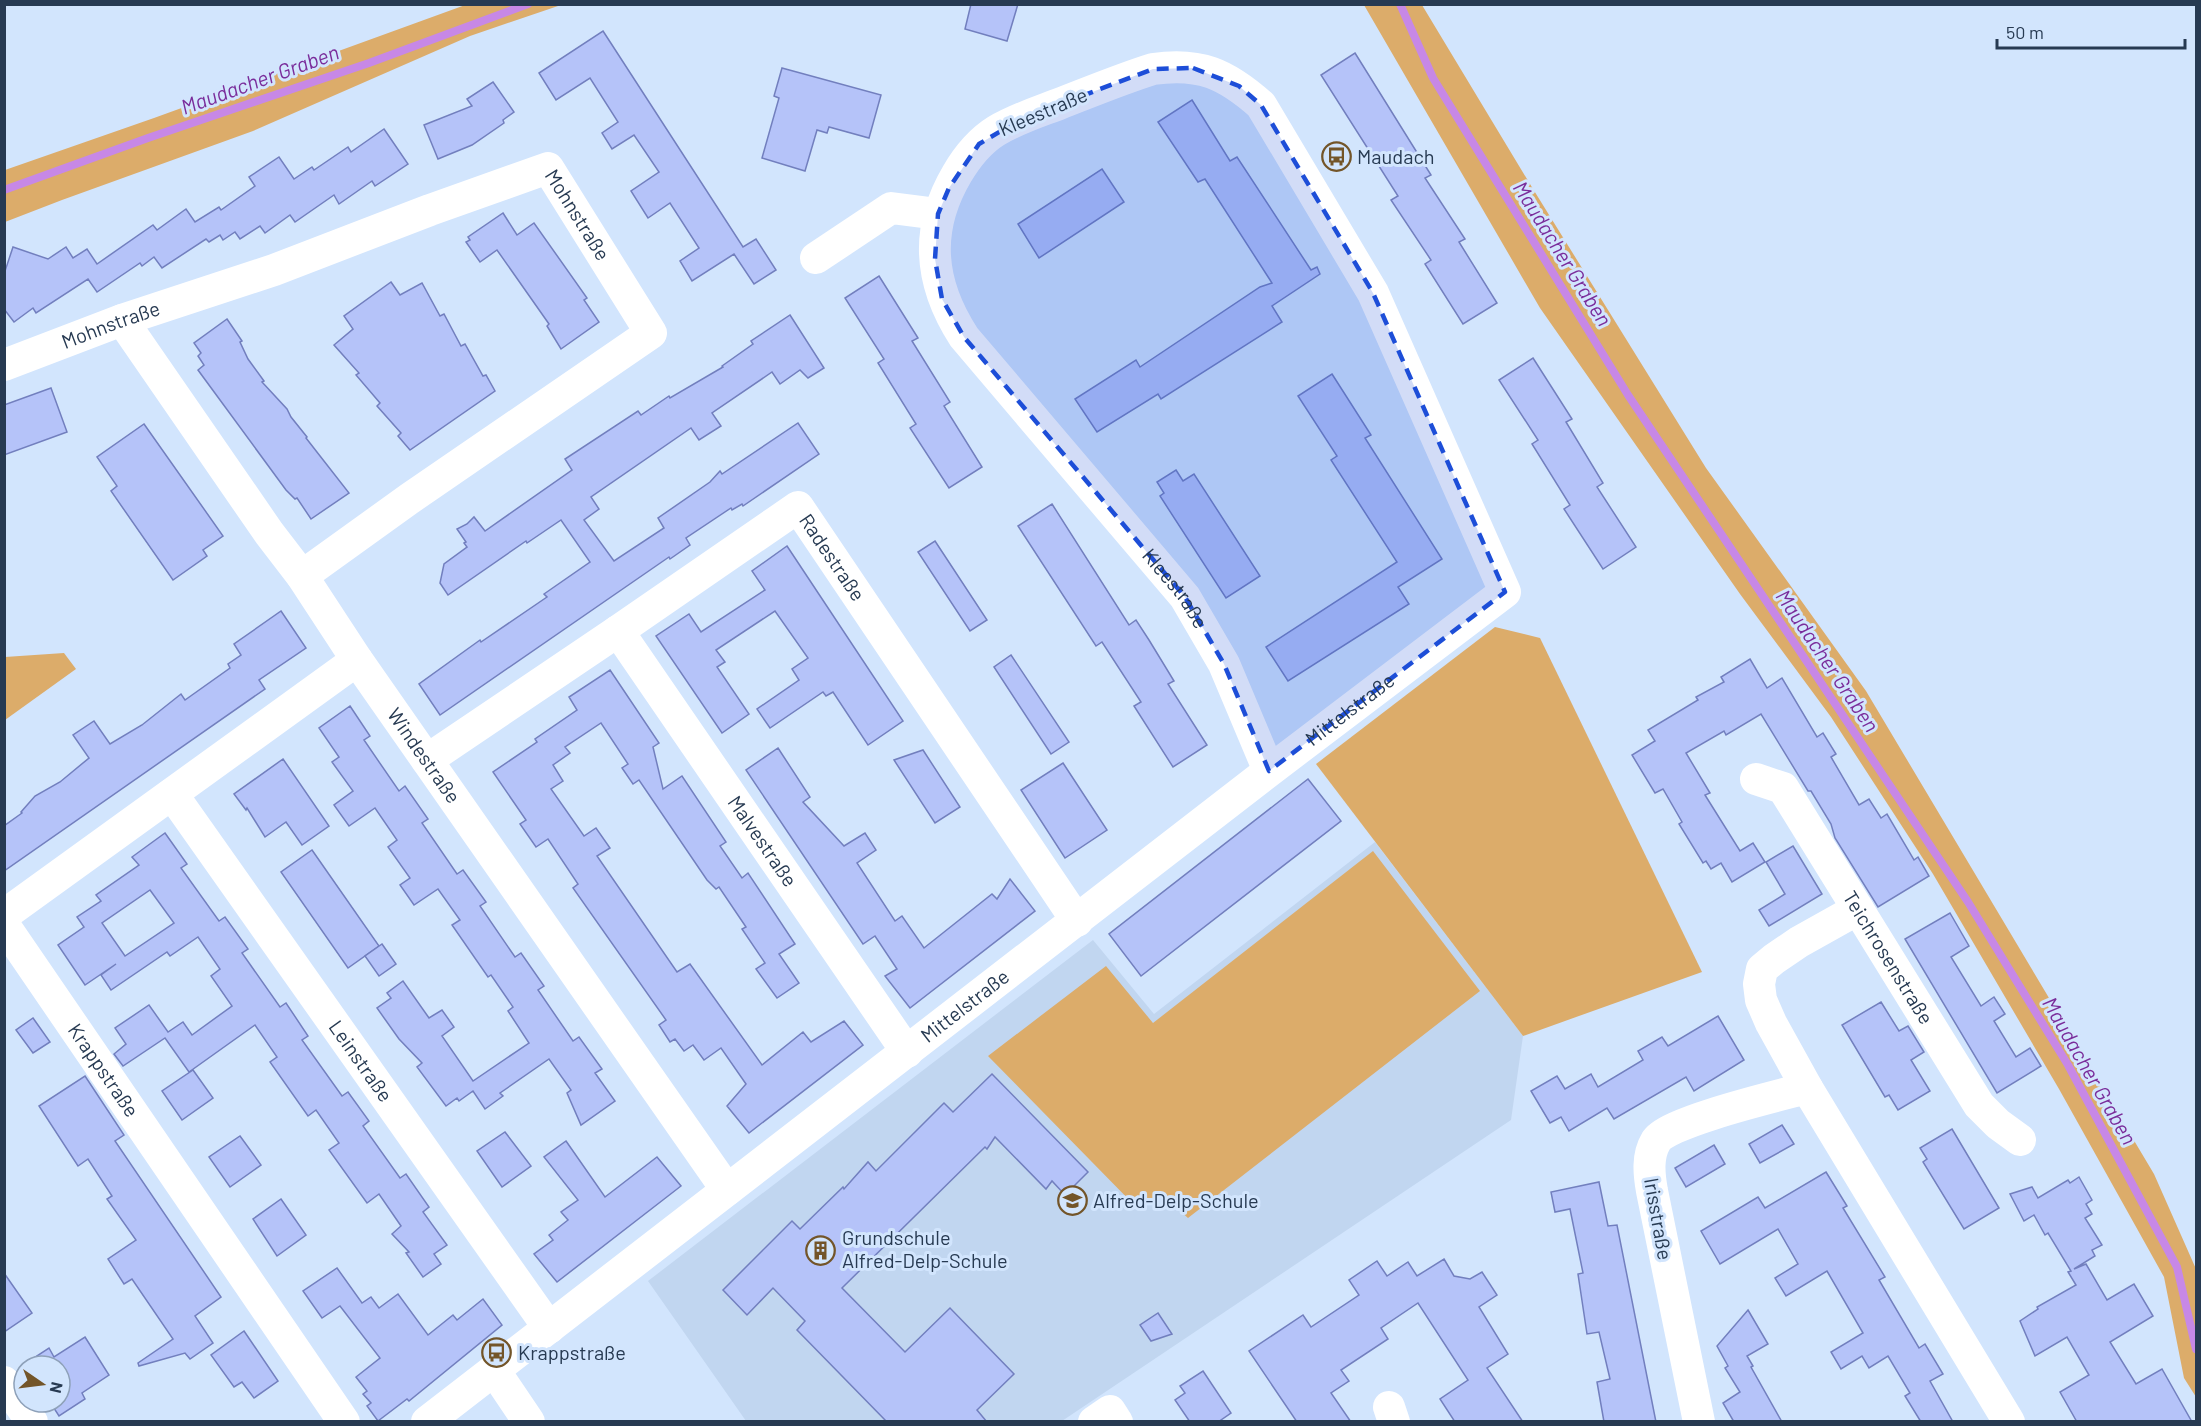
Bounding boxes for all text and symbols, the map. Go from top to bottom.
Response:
scale bar [1997,12,2184,50]
text: 50 m [2006,21,2044,43]
water label: Maudacher Graben [177,38,342,119]
street label: Kleestraße [995,82,1091,141]
bus stop icon: Maudach [1320,141,1352,173]
place label: Maudach [1357,144,1435,168]
street label: Mohnstraße [541,164,616,264]
water label: Maudacher Graben [1509,176,1618,330]
street label: Mohnstraße [58,295,163,353]
street label: Radestraße [795,509,871,605]
street label: Kleestraße [1138,543,1214,632]
water label: Maudacher Graben [1771,584,1885,736]
street label: Mittelstraße [1300,667,1399,750]
street label: Windestraße [383,703,466,807]
street label: Malvestraße [724,791,803,891]
street label: Teichrosenstraße [1839,886,1939,1028]
street label: Mittelstraße [915,964,1013,1047]
water label: Maudacher Graben [2038,992,2143,1148]
street label: Leinstraße [324,1015,398,1106]
street label: Krappstraße [64,1018,145,1121]
street label: Irisstraße [1640,1176,1678,1262]
school or university icon: Alfred-Delp-Schule [1056,1185,1088,1217]
place label: Alfred-Delp-Schule [1093,1188,1259,1212]
place label: Grundschule Alfred-Delp-Schule [842,1225,1008,1272]
building icon: Grundschule Alfred-Delp-Schule [805,1234,837,1266]
bus stop icon: Krappstraße [481,1337,513,1369]
place label: Krappstraße [518,1340,626,1364]
north arrow [12,1354,72,1414]
text: N [47,1380,68,1395]

